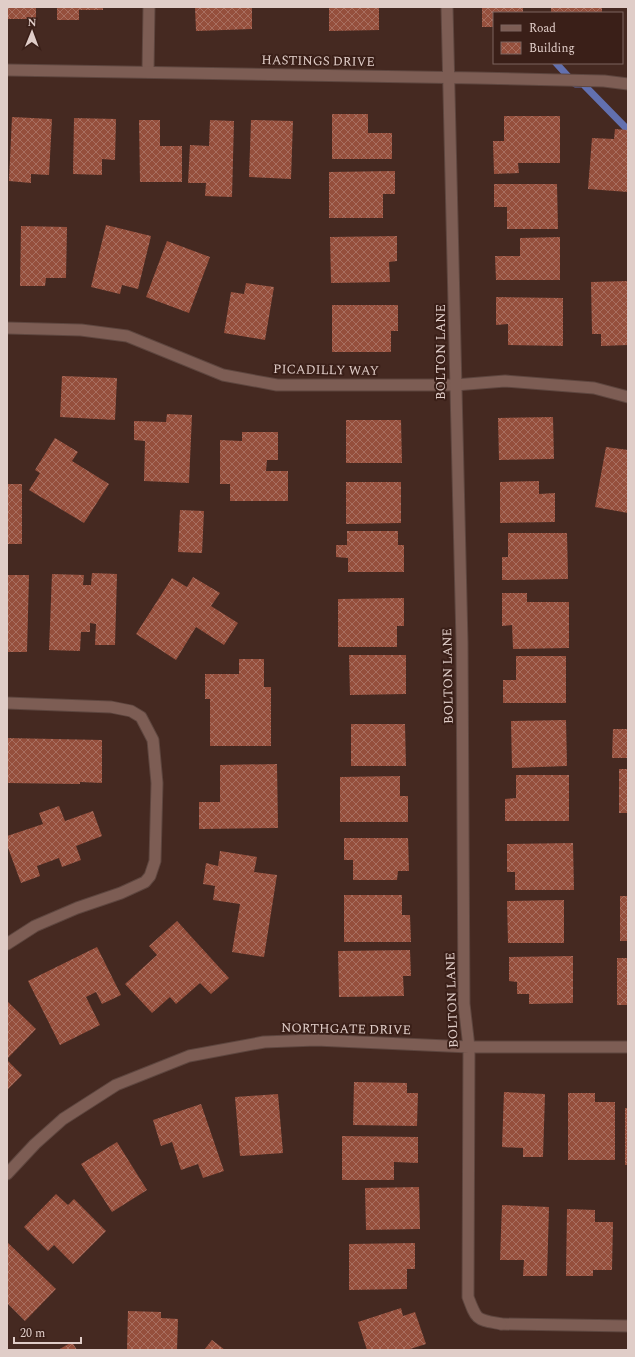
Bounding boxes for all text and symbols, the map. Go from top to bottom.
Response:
north arrow [12,12,52,52]
legend [493,12,623,64]
text: N [28,14,37,31]
text: Road [529,19,556,38]
text: Building [529,39,575,58]
street label: HASTINGS DRIVE [261,50,375,72]
street label: BOLTON LANE [431,304,451,400]
street label: PICADILLY WAY [273,359,379,381]
street label: BOLTON LANE [437,628,459,724]
street label: BOLTON LANE [440,952,464,1048]
street label: NORTHGATE DRIVE [281,1018,411,1040]
scale bar [14,1319,81,1345]
text: 20 m [20,1324,45,1343]

